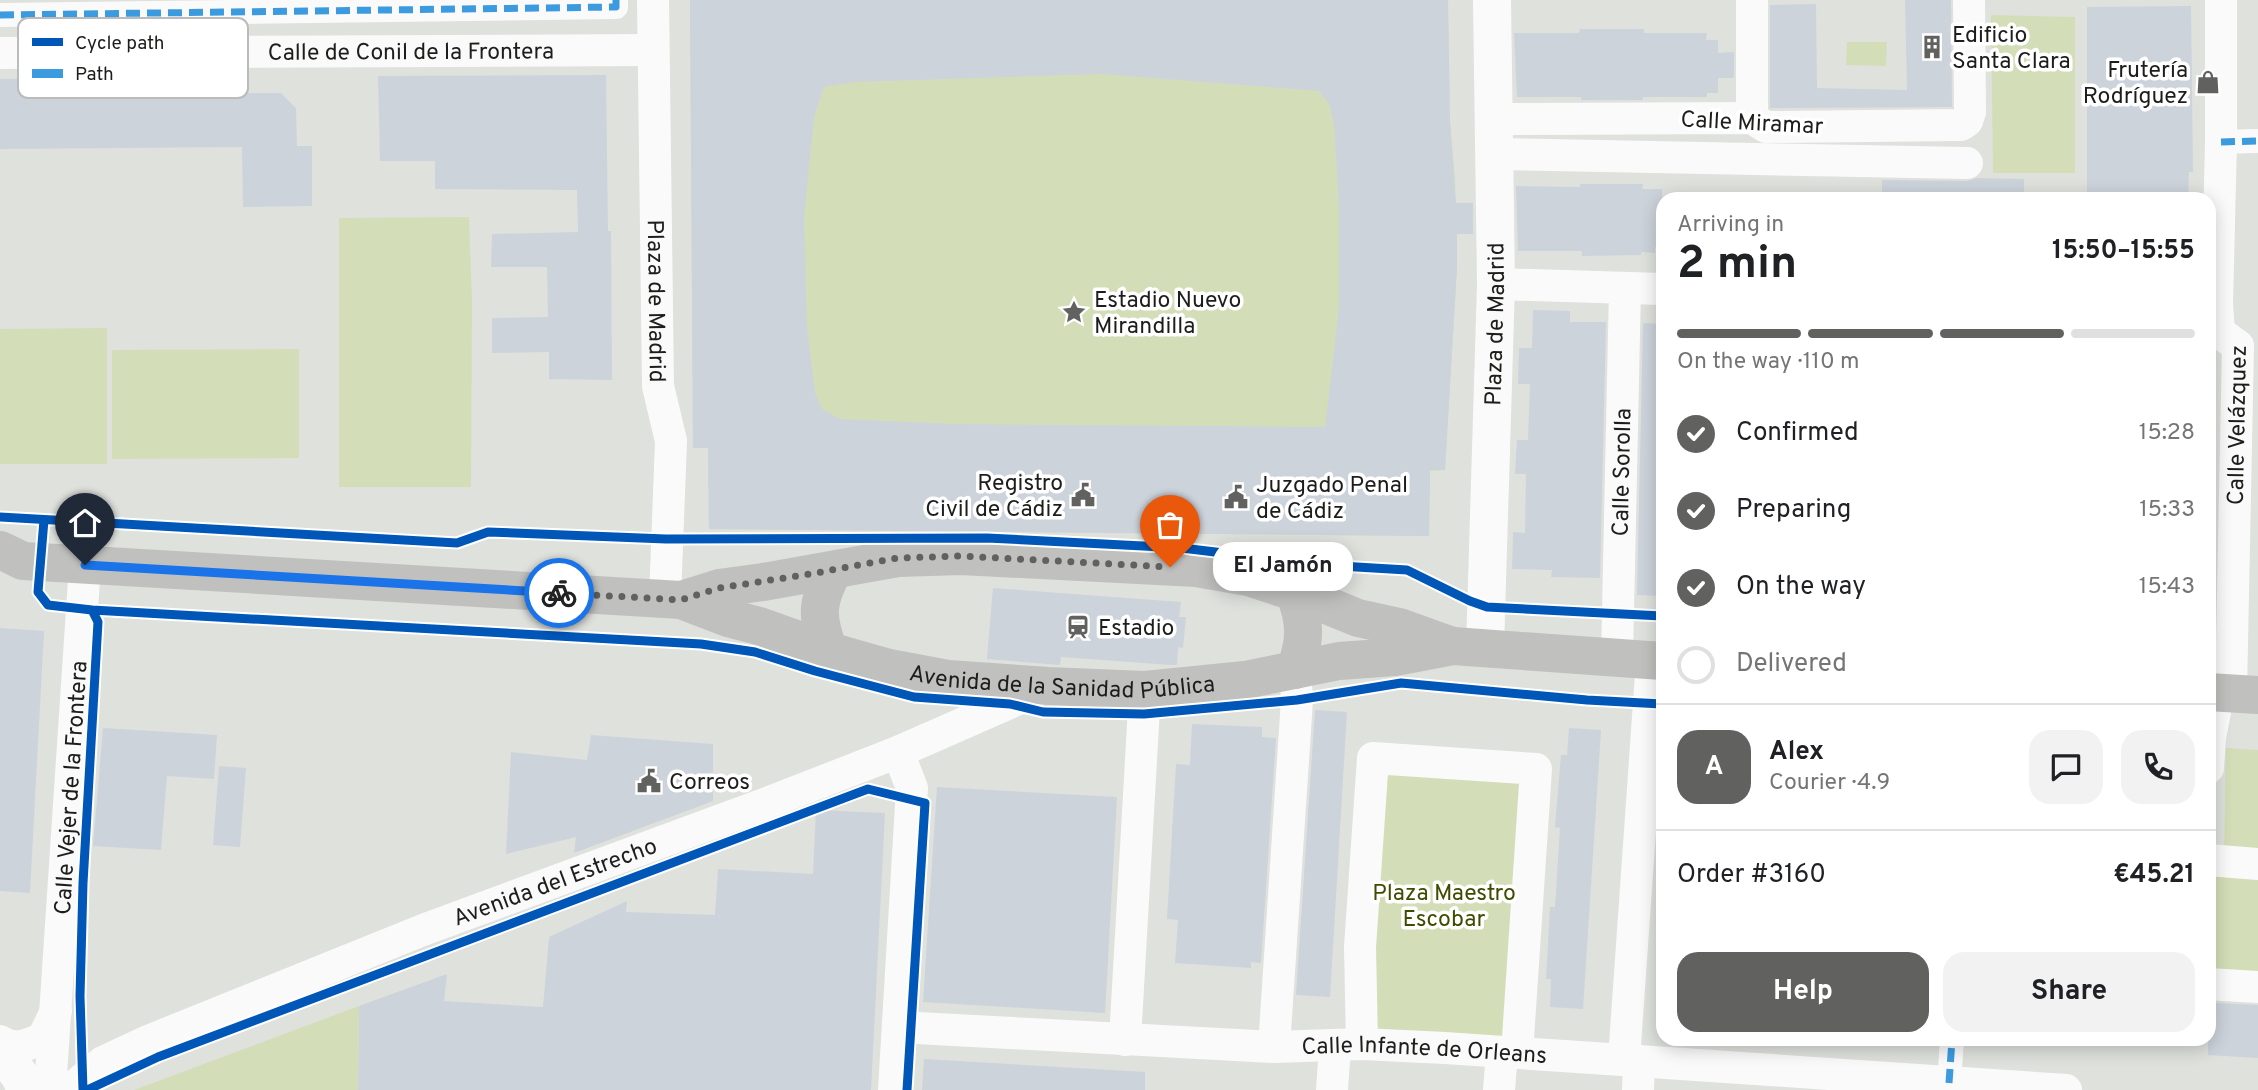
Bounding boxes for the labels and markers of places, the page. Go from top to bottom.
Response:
place label: Edificio Santa Clara [1952,22,2071,77]
building icon: Edificio Santa Clara [1918,33,1946,61]
place label: Frutería Rodríguez [2083,57,2188,112]
shop icon: Frutería Rodríguez [2194,68,2222,96]
place label: Estadio Nuevo Mirandilla [1094,287,1241,342]
place icon: Estadio Nuevo Mirandilla [1060,298,1088,326]
place label: Registro Civil de Cádiz [925,470,1063,525]
place label: Juzgado Penal de Cádiz [1256,472,1408,527]
public building icon: Registro Civil de Cádiz [1069,481,1097,509]
public building icon: Juzgado Penal de Cádiz [1222,483,1250,511]
pin [55,493,115,565]
pin [1140,495,1200,567]
callout: El Jamón [1212,542,1352,592]
station icon: Estadio [1064,613,1092,641]
place label: Estadio [1098,615,1174,644]
public building icon: Correos [635,767,663,795]
place label: Correos [669,769,750,798]

